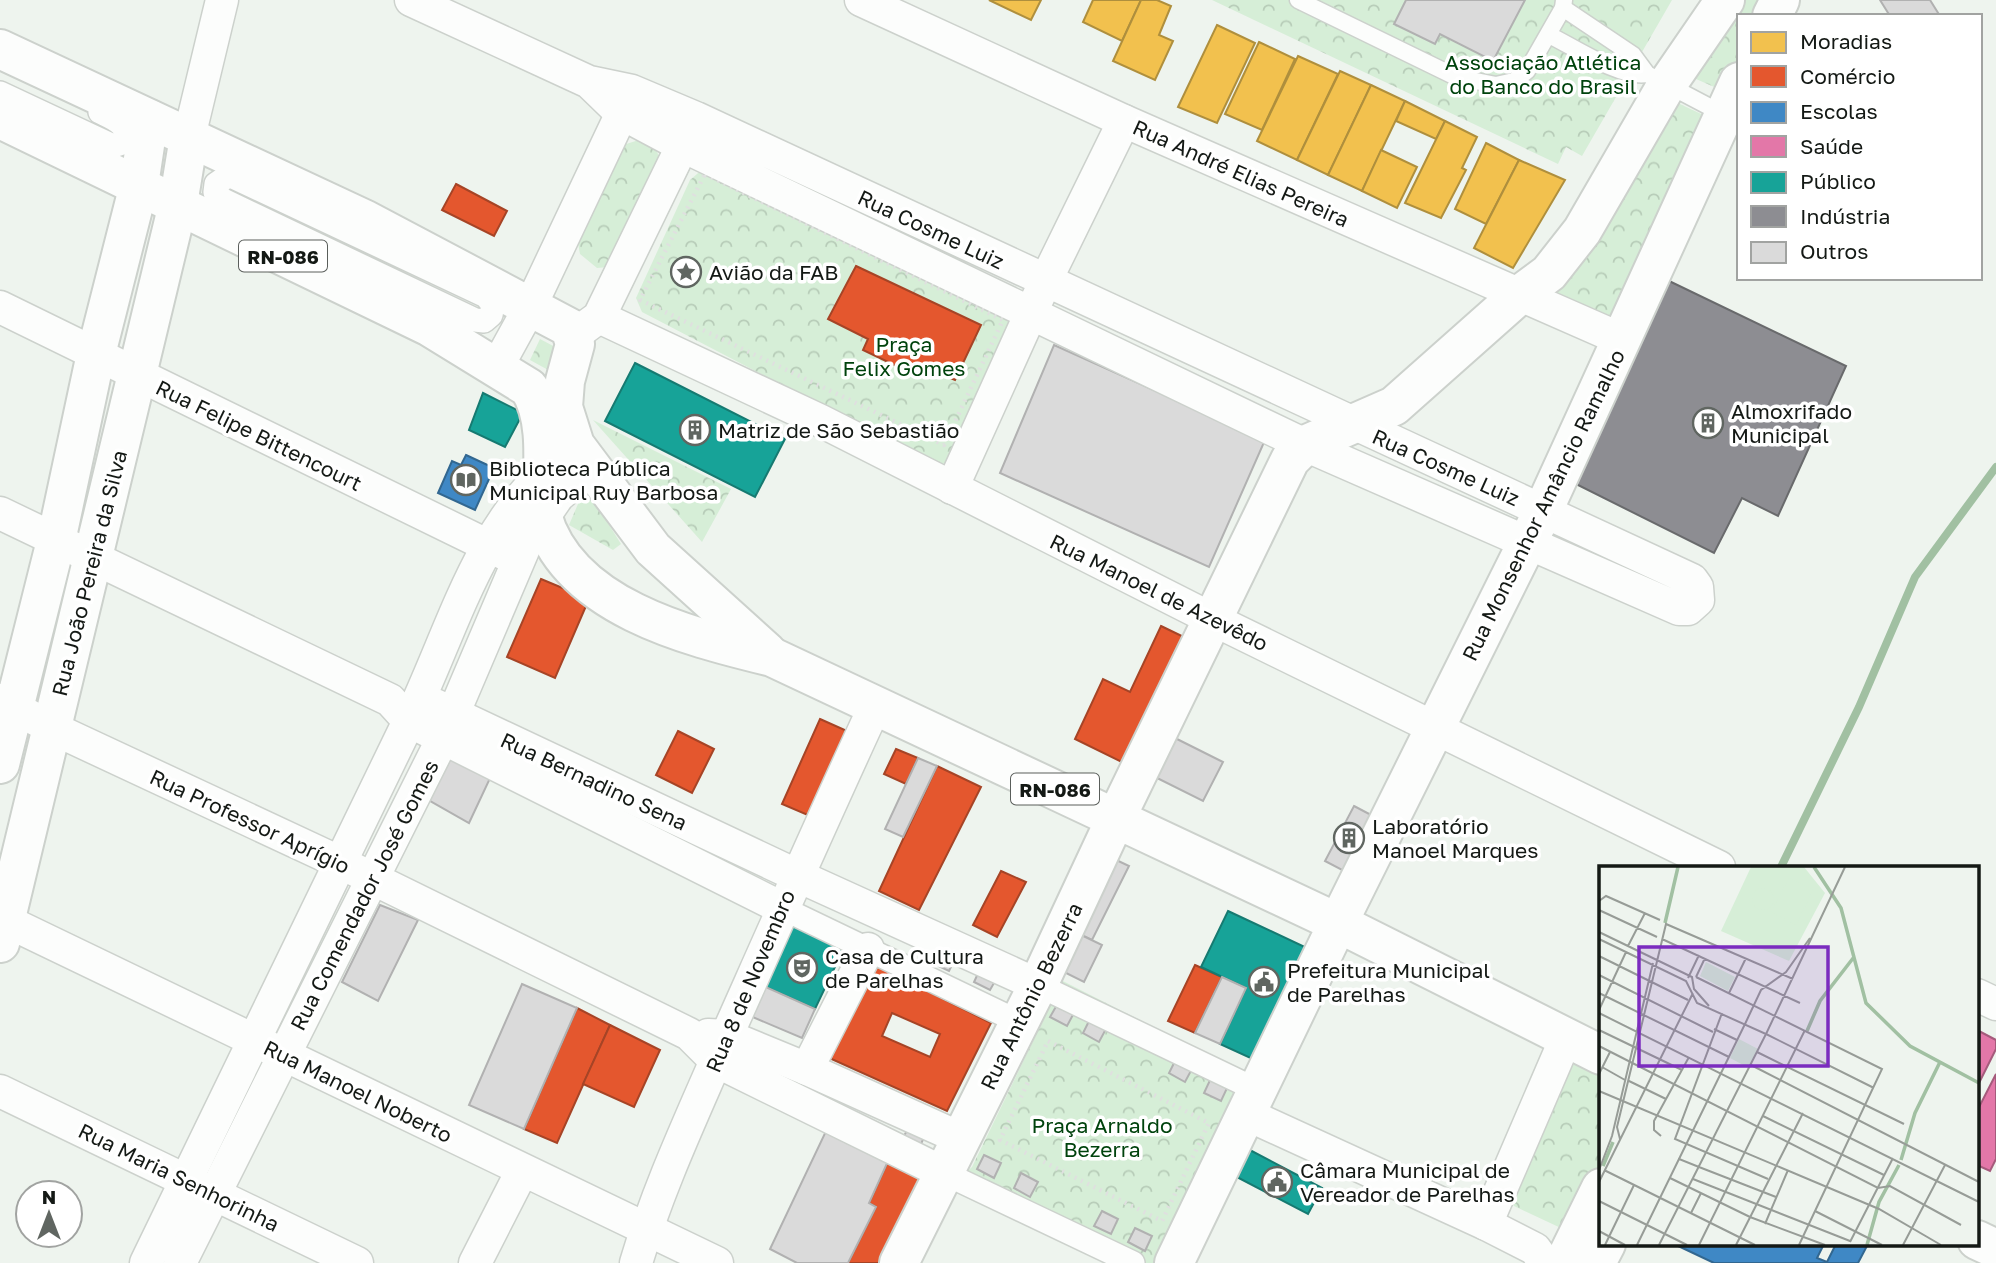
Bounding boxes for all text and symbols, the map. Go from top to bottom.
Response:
legend [1737,14,1982,280]
text: Moradias [1800,28,1892,54]
park label: Associação Atlética do Banco do Brasil [1445,49,1641,99]
text: Comércio [1800,63,1895,89]
text: Escolas [1800,98,1878,124]
street label: Rua André Elias Pereira [1129,114,1353,232]
text: Saúde [1800,133,1863,159]
text: Público [1800,168,1876,194]
street label: Rua Cosme Luiz [854,184,1008,274]
text: Indústria [1800,203,1890,229]
text: Outros [1800,238,1868,264]
road number: RN-086 [239,240,327,272]
place icon: Avião da FAB [669,255,703,289]
place label: Avião da FAB [709,259,838,285]
park label: Praça Felix Gomes [843,331,965,381]
street label: Rua Monsenhor Amâncio Ramalho [1456,345,1630,665]
street label: Rua Felipe Bittencourt [152,374,366,496]
place label: Almoxrifado Municipal [1731,398,1852,448]
building icon: Almoxrifado Municipal [1691,406,1725,440]
building icon: Matriz de São Sebastião [678,413,712,447]
place label: Matriz de São Sebastião [718,417,959,443]
street label: Rua Cosme Luiz [1368,423,1524,511]
street label: Rua João Pereira da Silva [46,447,132,699]
place label: Biblioteca Pública Municipal Ruy Barbosa [489,455,718,505]
library icon: Biblioteca Pública Municipal Ruy Barbosa [449,463,483,497]
street label: Rua Manoel de Azevêdo [1046,528,1272,656]
street label: Rua Bernadino Sena [497,726,691,836]
street label: Rua Comendador José Gomes [284,755,444,1035]
street label: Rua Professor Aprígio [146,763,354,879]
road number: RN-086 [1011,774,1099,804]
place label: Laboratório Manoel Marques [1372,813,1538,863]
building icon: Laboratório Manoel Marques [1332,821,1366,855]
inset map [1599,866,1979,1246]
street label: Rua 8 de Novembro [700,886,800,1076]
street label: Rua Antônio Bezerra [974,898,1088,1094]
place label: Casa de Cultura de Parelhas [825,943,984,993]
theatre icon: Casa de Cultura de Parelhas [785,951,819,985]
place label: Prefeitura Municipal de Parelhas [1287,957,1490,1007]
public building icon: Prefeitura Municipal de Parelhas [1247,965,1281,999]
street label: Rua Manoel Noberto [259,1034,457,1148]
park label: Praça Arnaldo Bezerra [1031,1112,1173,1162]
street label: Rua Maria Senhorinha [74,1117,284,1237]
place label: Câmara Municipal de Vereador de Parelhas [1300,1157,1515,1207]
public building icon: Câmara Municipal de Vereador de Parelhas [1260,1165,1294,1199]
north arrow [14,1179,84,1249]
text: N [42,1185,56,1208]

